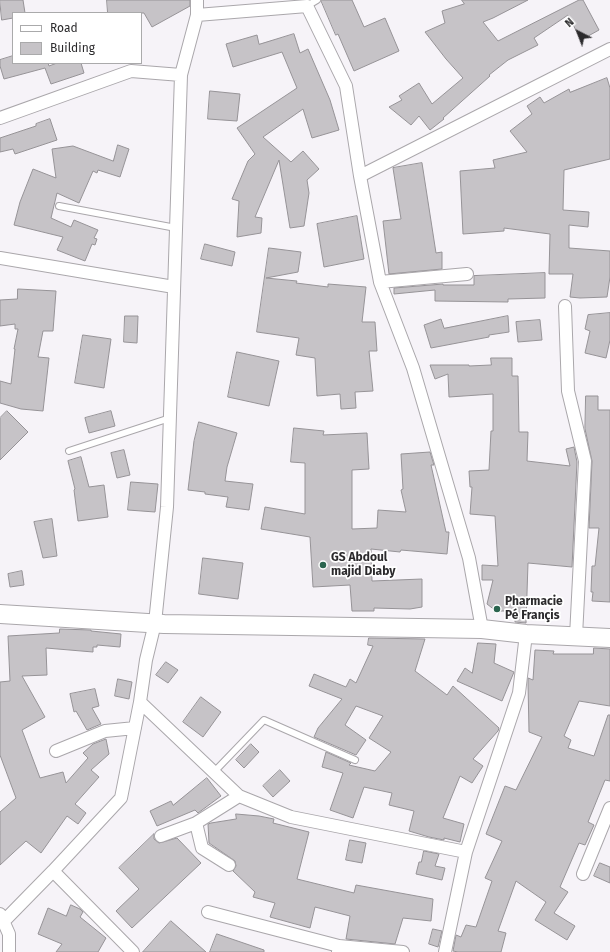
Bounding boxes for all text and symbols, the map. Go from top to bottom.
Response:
legend [12,12,142,64]
north arrow [558,12,598,52]
text: N [563,15,577,30]
text: Road [50,21,78,35]
text: Building [50,41,95,55]
place label: GS Abdoul majid Diaby [331,551,395,579]
marker: GS Abdoul majid Diaby [318,560,328,570]
place label: Pharmacie Pé Françis [505,595,563,623]
marker: Pharmacie Pé Françis [492,604,502,614]

